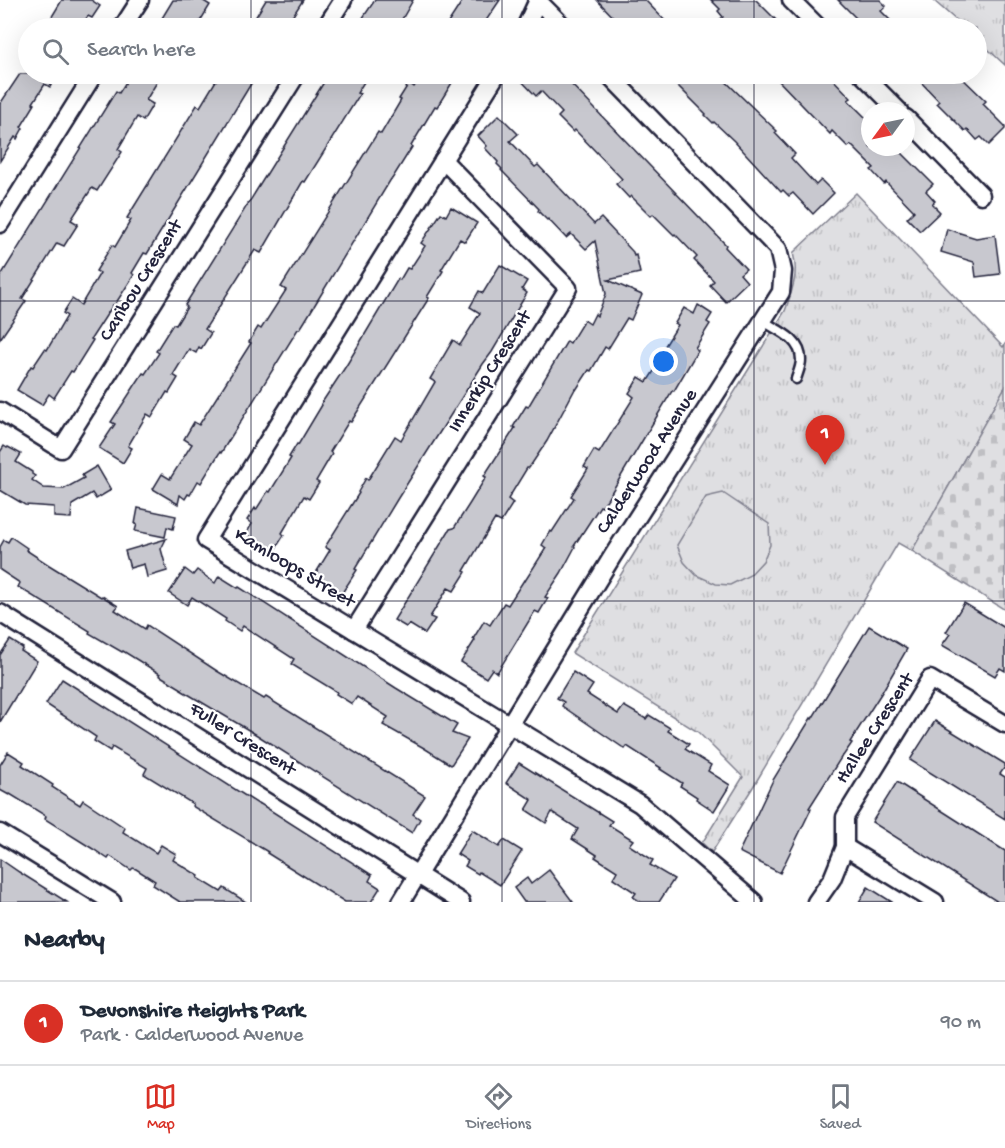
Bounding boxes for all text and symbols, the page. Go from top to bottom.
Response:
search box [18,18,987,84]
icon: search [39,35,72,68]
text: Search here [87,38,195,64]
north arrow [861,102,915,156]
street label: Caribou Crescent [95,214,190,346]
street label: Innerkip Crescent [444,305,539,437]
your location [649,347,678,376]
street label: Calderwood Avenue [593,385,704,539]
pin: 1 [806,416,844,465]
street label: Kamloops Street [229,524,360,615]
street label: Hallee Crescent [832,668,921,789]
street label: Fuller Crescent [184,698,301,783]
text: Nearby [24,926,105,957]
text: Devonshire Heights Park [81,999,305,1025]
text: 1 [39,1012,48,1035]
text: 90 m [941,1012,981,1035]
text: Park · Calderwood Avenue [81,1025,303,1048]
tab: Map [144,1080,177,1135]
tab: Directions [466,1080,531,1135]
tab: Saved [820,1080,861,1135]

